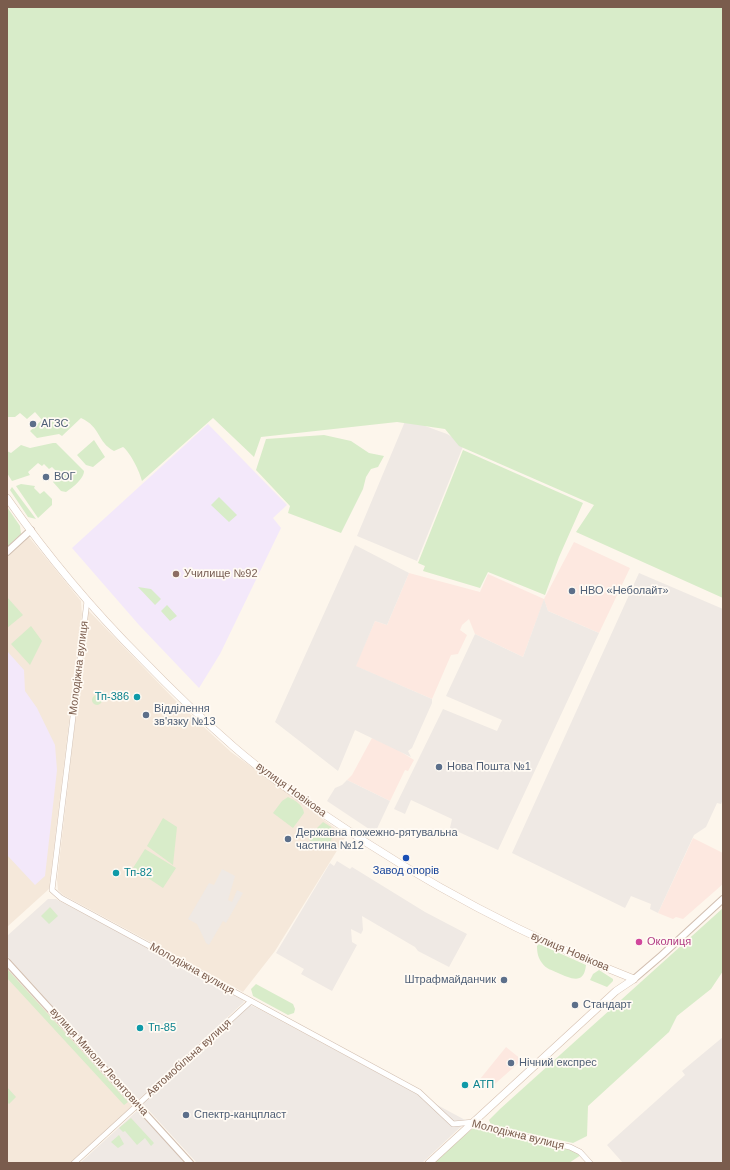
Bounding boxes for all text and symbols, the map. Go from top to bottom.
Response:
place label: АГЗС [41,417,69,431]
marker: АГЗС [28,419,38,429]
place label: ВОГ [54,470,75,484]
marker: ВОГ [41,472,51,482]
place label: Училище №92 [184,567,258,581]
marker: Училище №92 [171,569,181,579]
place label: НВО «Неболайт» [580,584,669,598]
marker: НВО «Неболайт» [567,586,577,596]
street label: Молодіжна вулиця [67,620,91,716]
place label: Тп-386 [95,690,129,704]
marker: Тп-386 [132,692,142,702]
place label: Відділення зв'язку №13 [154,702,216,728]
marker: Відділення зв'язку №13 [141,710,151,720]
street label: вулиця Новікова [253,760,329,820]
place label: Нова Пошта №1 [447,760,531,774]
marker: Нова Пошта №1 [434,762,444,772]
place label: Державна пожежно-рятувальна частина №12 [296,826,458,852]
marker: Державна пожежно-рятувальна частина №12 [283,834,293,844]
marker: Завод опорів [401,853,411,863]
place label: Завод опорів [373,864,439,878]
place label: Тп-82 [124,866,152,880]
marker: Тп-82 [111,868,121,878]
street label: вулиця Новікова [529,930,611,974]
place label: Околиця [647,935,691,949]
marker: Околиця [634,937,644,947]
street label: Молодіжна вулиця [147,940,237,998]
place label: Штрафмайданчик [404,973,496,987]
marker: Штрафмайданчик [499,975,509,985]
place label: Стандарт [583,998,632,1012]
marker: Стандарт [570,1000,580,1010]
street label: вулиця Миколи Леонтовича [47,1005,151,1119]
street label: Автомобільна вулиця [144,1016,234,1100]
place label: Тп-85 [148,1021,176,1035]
marker: Тп-85 [135,1023,145,1033]
place label: Нічний експрес [519,1056,597,1070]
marker: Нічний експрес [506,1058,516,1068]
place label: АТП [473,1078,494,1092]
marker: АТП [460,1080,470,1090]
place label: Спектр-канцпласт [194,1108,286,1122]
marker: Спектр-канцпласт [181,1110,191,1120]
street label: Молодіжна вулиця [470,1117,566,1153]

